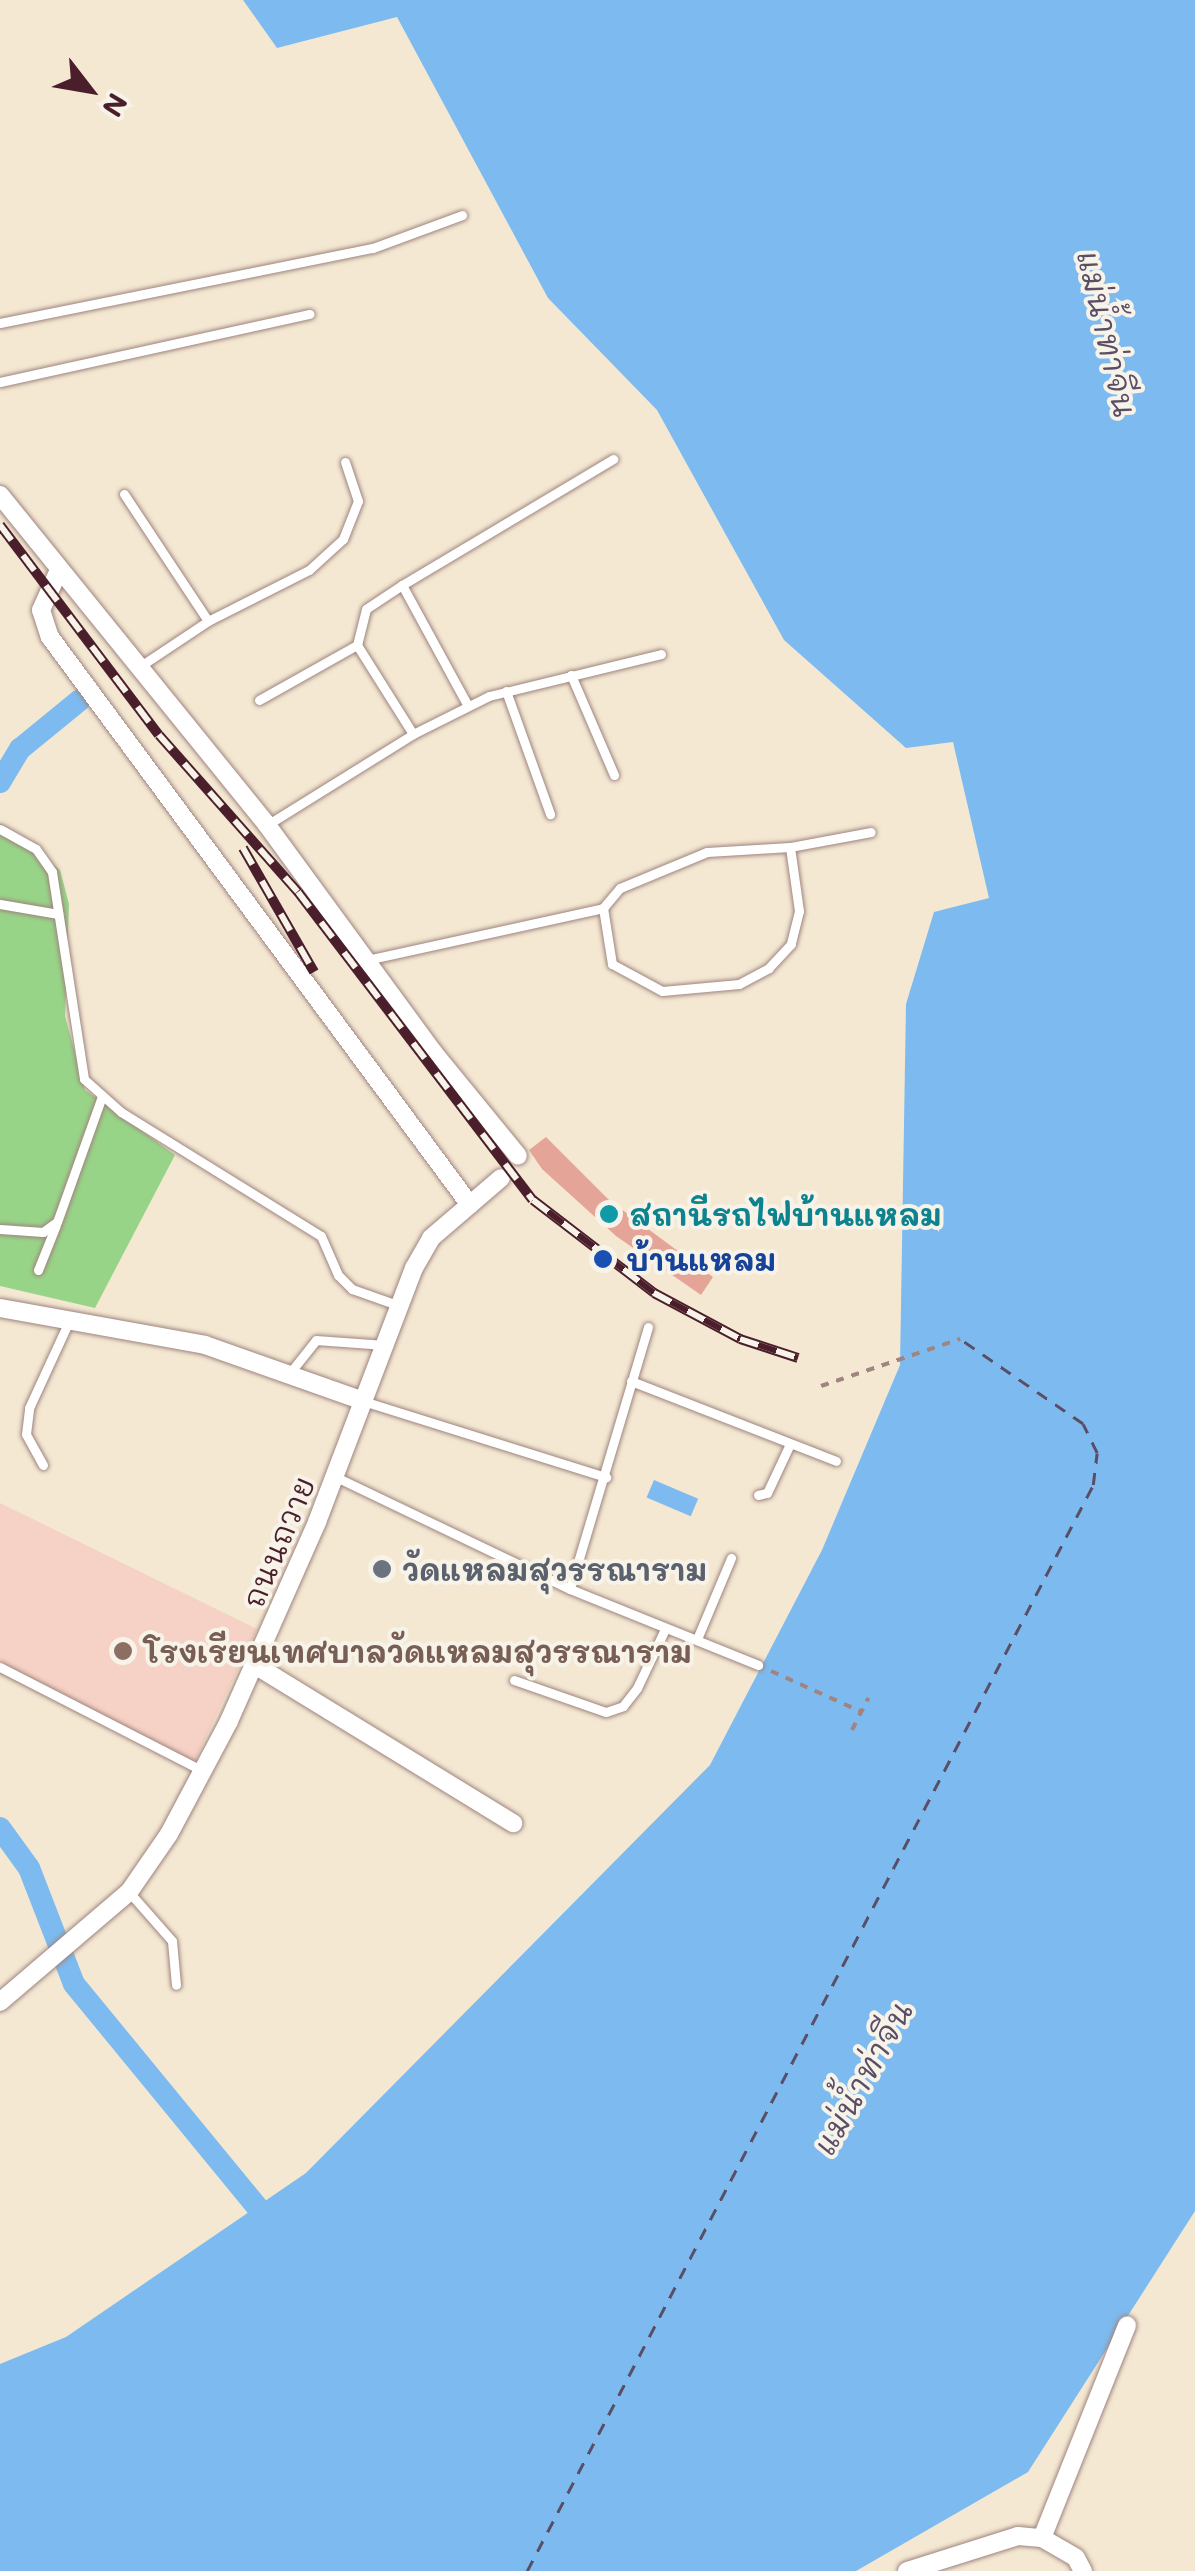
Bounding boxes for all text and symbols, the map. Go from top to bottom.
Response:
north arrow [40,40,140,140]
text: N [95,87,137,124]
water label: แม่น้ำท่าจีน [1070,247,1146,421]
place label: สถานีรถไฟบ้านแหลม [629,1196,941,1232]
marker: สถานีรถไฟบ้านแหลม [598,1203,620,1225]
place label: บ้านแหลม [626,1241,776,1277]
marker: บ้านแหลม [590,1246,616,1272]
street label: ถนนถวาย [234,1471,322,1613]
place label: วัดแหลมสุวรรณาราม [402,1551,707,1587]
marker: วัดแหลมสุวรรณาราม [371,1558,393,1580]
place label: โรงเรียนเทศบาลวัดแหลมสุวรรณาราม [143,1633,692,1669]
marker: โรงเรียนเทศบาลวัดแหลมสุวรรณาราม [112,1640,134,1662]
water label: แม่น้ำท่าจีน [804,1993,920,2161]

